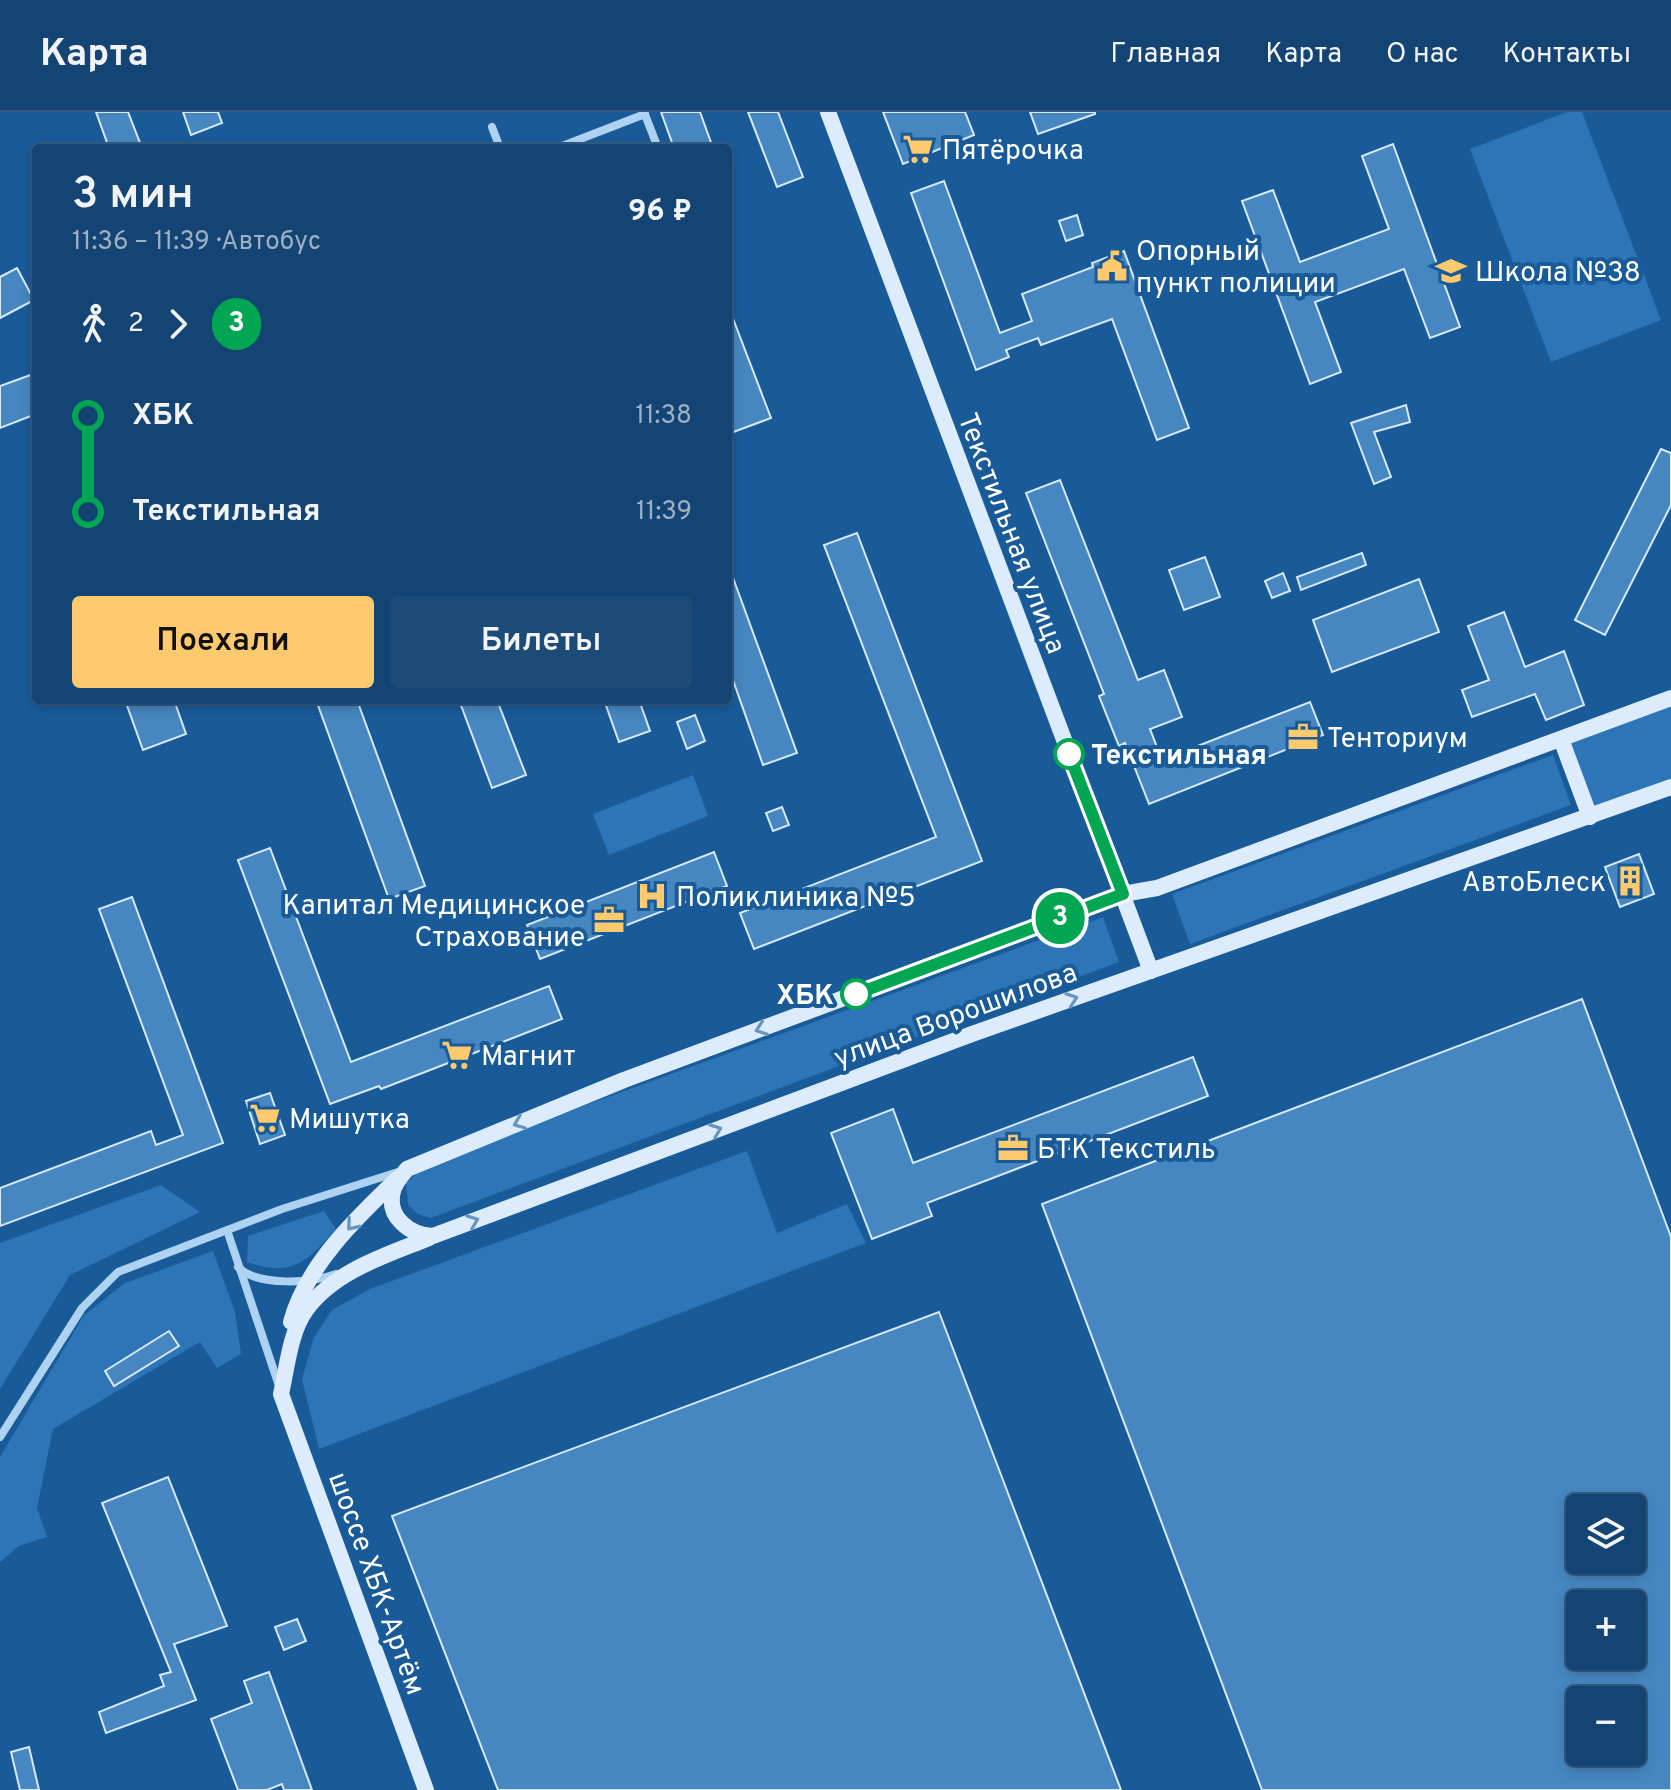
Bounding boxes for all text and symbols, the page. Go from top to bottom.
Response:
text: Карта [40,31,149,80]
text: Главная [1110,37,1221,73]
text: Карта [1265,37,1342,73]
text: О нас [1386,37,1459,73]
text: Контакты [1503,37,1631,73]
supermarket icon: Пятёрочка [901,132,935,166]
place label: Пятёрочка [942,134,1084,170]
text: 3 мин [72,168,194,224]
text: 96 ₽ [628,194,692,231]
text: 11:36 – 11:39 · Автобус [72,226,321,259]
place label: Опорный пункт полиции [1136,235,1336,303]
public building icon: Опорный пункт полиции [1095,249,1129,283]
school or university icon: Школа №38 [1434,254,1468,288]
place label: Школа №38 [1475,256,1641,292]
icon: walk [72,302,116,346]
icon: forward [156,302,200,346]
text: 3 [228,306,245,342]
text: 2 [128,308,144,341]
text: ХБК [132,398,194,435]
text: 11:38 [635,400,692,433]
street label: Текстильная улица [948,409,1073,660]
text: Текстильная [132,494,321,531]
text: 11:39 [636,496,692,529]
button: Поехали [72,596,374,688]
button: Билеты [390,596,692,688]
office icon: Тенториум [1286,720,1320,754]
place label: Тенториум [1327,722,1468,758]
marker: Текстильная [1054,739,1084,769]
place label: Текстильная [1091,739,1267,775]
building icon: АвтоБлеск [1613,864,1647,898]
place label: АвтоБлеск [1462,866,1606,902]
hospital icon: Поликлиника №5 [635,879,669,913]
place label: Поликлиника №5 [676,881,916,917]
place label: Капитал Медицинское Страхование [283,889,585,957]
line badge: 3 [1034,892,1086,944]
text: 3 [1052,900,1068,936]
office icon: Капитал Медицинское Страхование [592,903,626,937]
street label: улица Ворошилова [829,956,1083,1078]
place label: ХБК [776,979,834,1015]
marker: ХБК [841,979,871,1009]
one-way arrow [1065,992,1079,1008]
one-way arrow [755,1019,769,1036]
supermarket icon: Магнит [440,1038,474,1072]
place label: Магнит [481,1040,576,1076]
supermarket icon: Мишутка [248,1101,282,1135]
place label: Мишутка [289,1103,410,1139]
one-way arrow [513,1114,527,1130]
one-way arrow [708,1123,722,1140]
office icon: БТК Текстиль [996,1131,1030,1165]
place label: БТК Текстиль [1037,1133,1216,1169]
one-way arrow [465,1214,479,1231]
one-way arrow [347,1216,362,1230]
street label: шоссе ХБК-Артём [318,1468,432,1700]
map controls [1566,1494,1646,1766]
button: layers [1566,1494,1646,1574]
button: + [1566,1590,1646,1670]
button: − [1566,1686,1646,1766]

